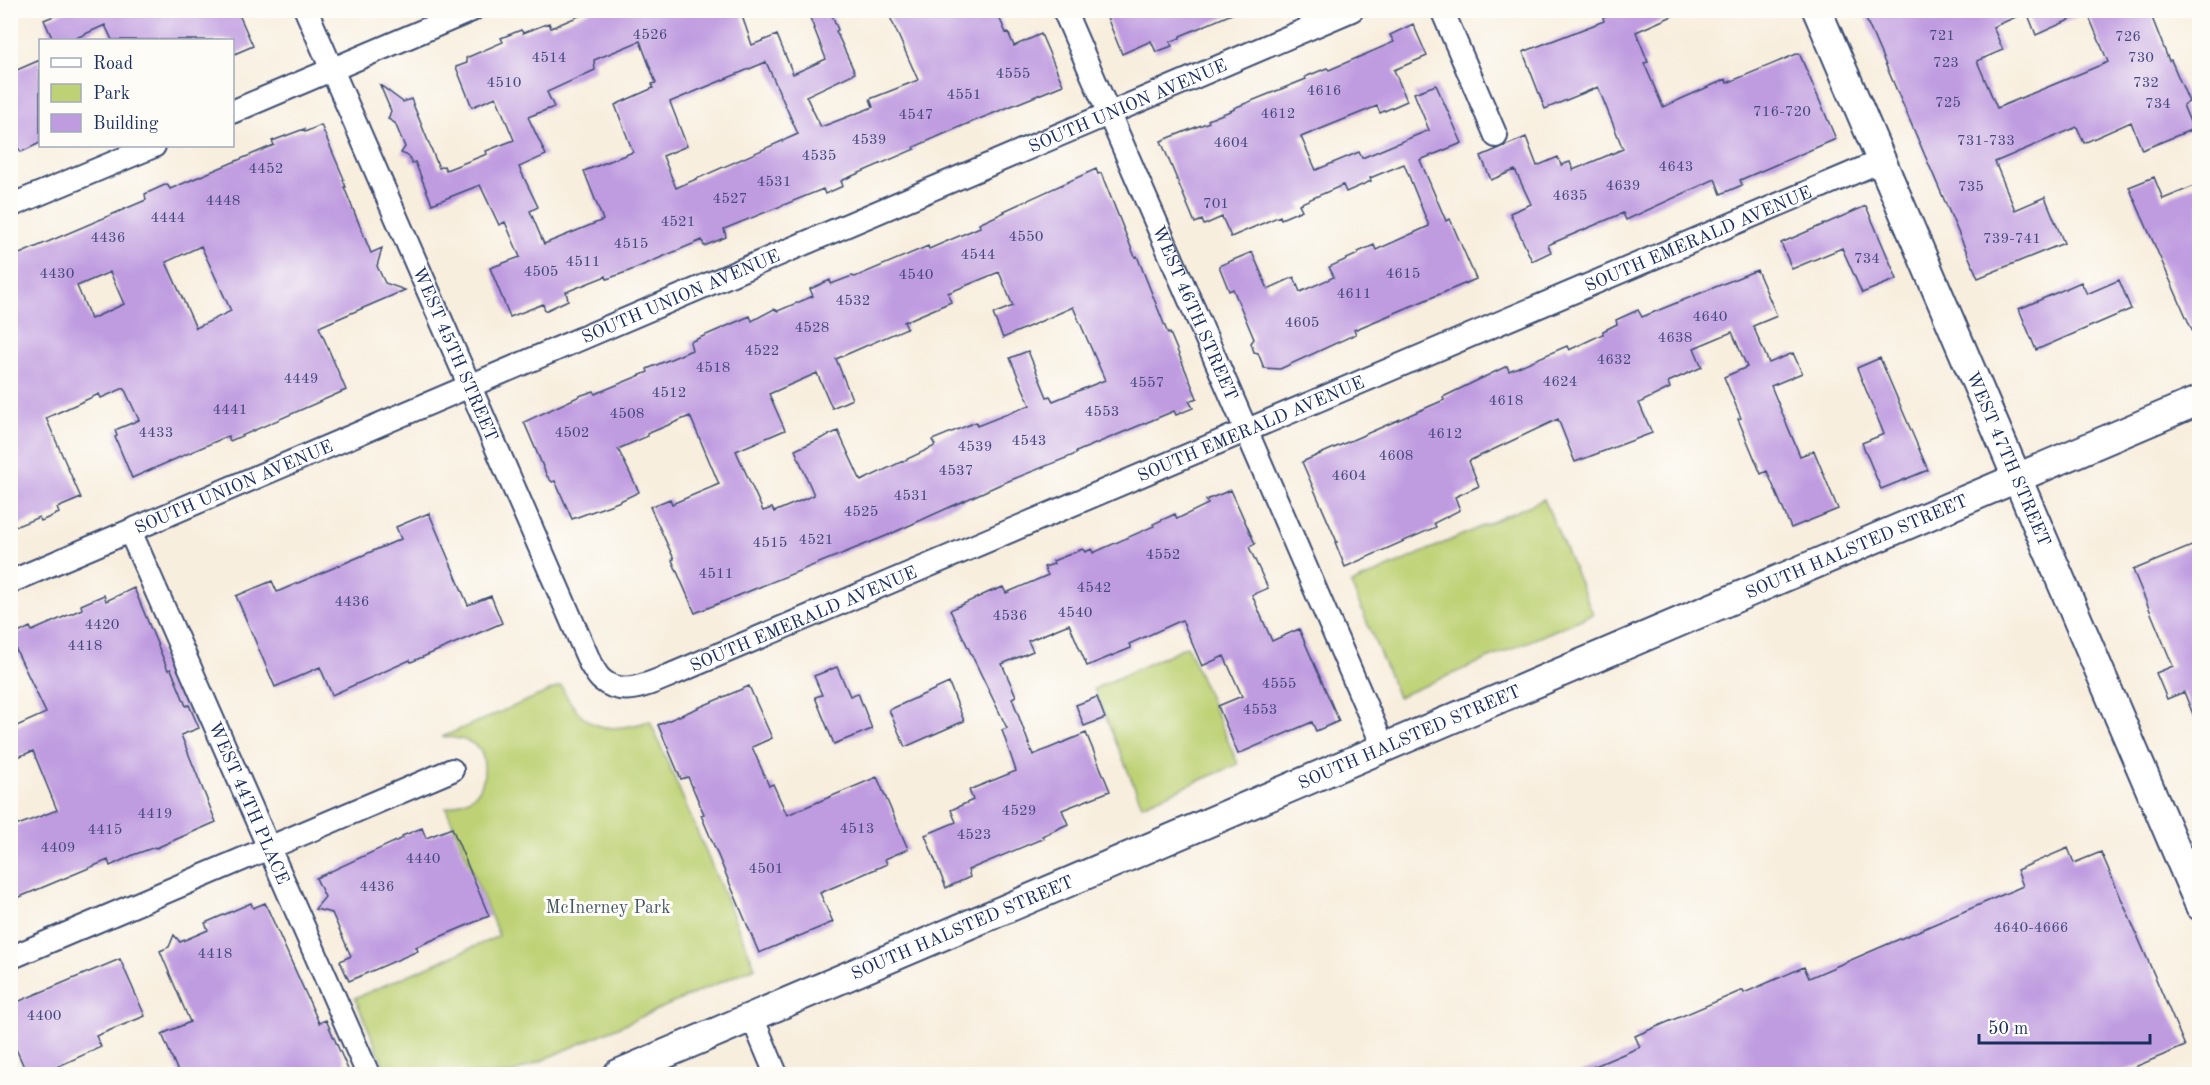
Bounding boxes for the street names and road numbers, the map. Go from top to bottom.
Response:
street label: SOUTH UNION AVENUE [1026,56,1230,157]
street label: SOUTH EMERALD AVENUE [1582,184,1815,296]
street label: WEST 46TH STREET [1149,223,1240,403]
street label: SOUTH UNION AVENUE [579,247,783,347]
street label: WEST 45TH STREET [409,264,501,444]
street label: WEST 47TH STREET [1963,369,2053,549]
street label: SOUTH EMERALD AVENUE [1135,374,1367,486]
street label: SOUTH UNION AVENUE [132,438,336,538]
street label: SOUTH HALSTED STREET [1743,492,1970,603]
street label: SOUTH EMERALD AVENUE [688,563,920,676]
street label: SOUTH HALSTED STREET [1296,683,1523,793]
street label: WEST 44TH PLACE [205,719,292,887]
street label: SOUTH HALSTED STREET [849,873,1076,984]

